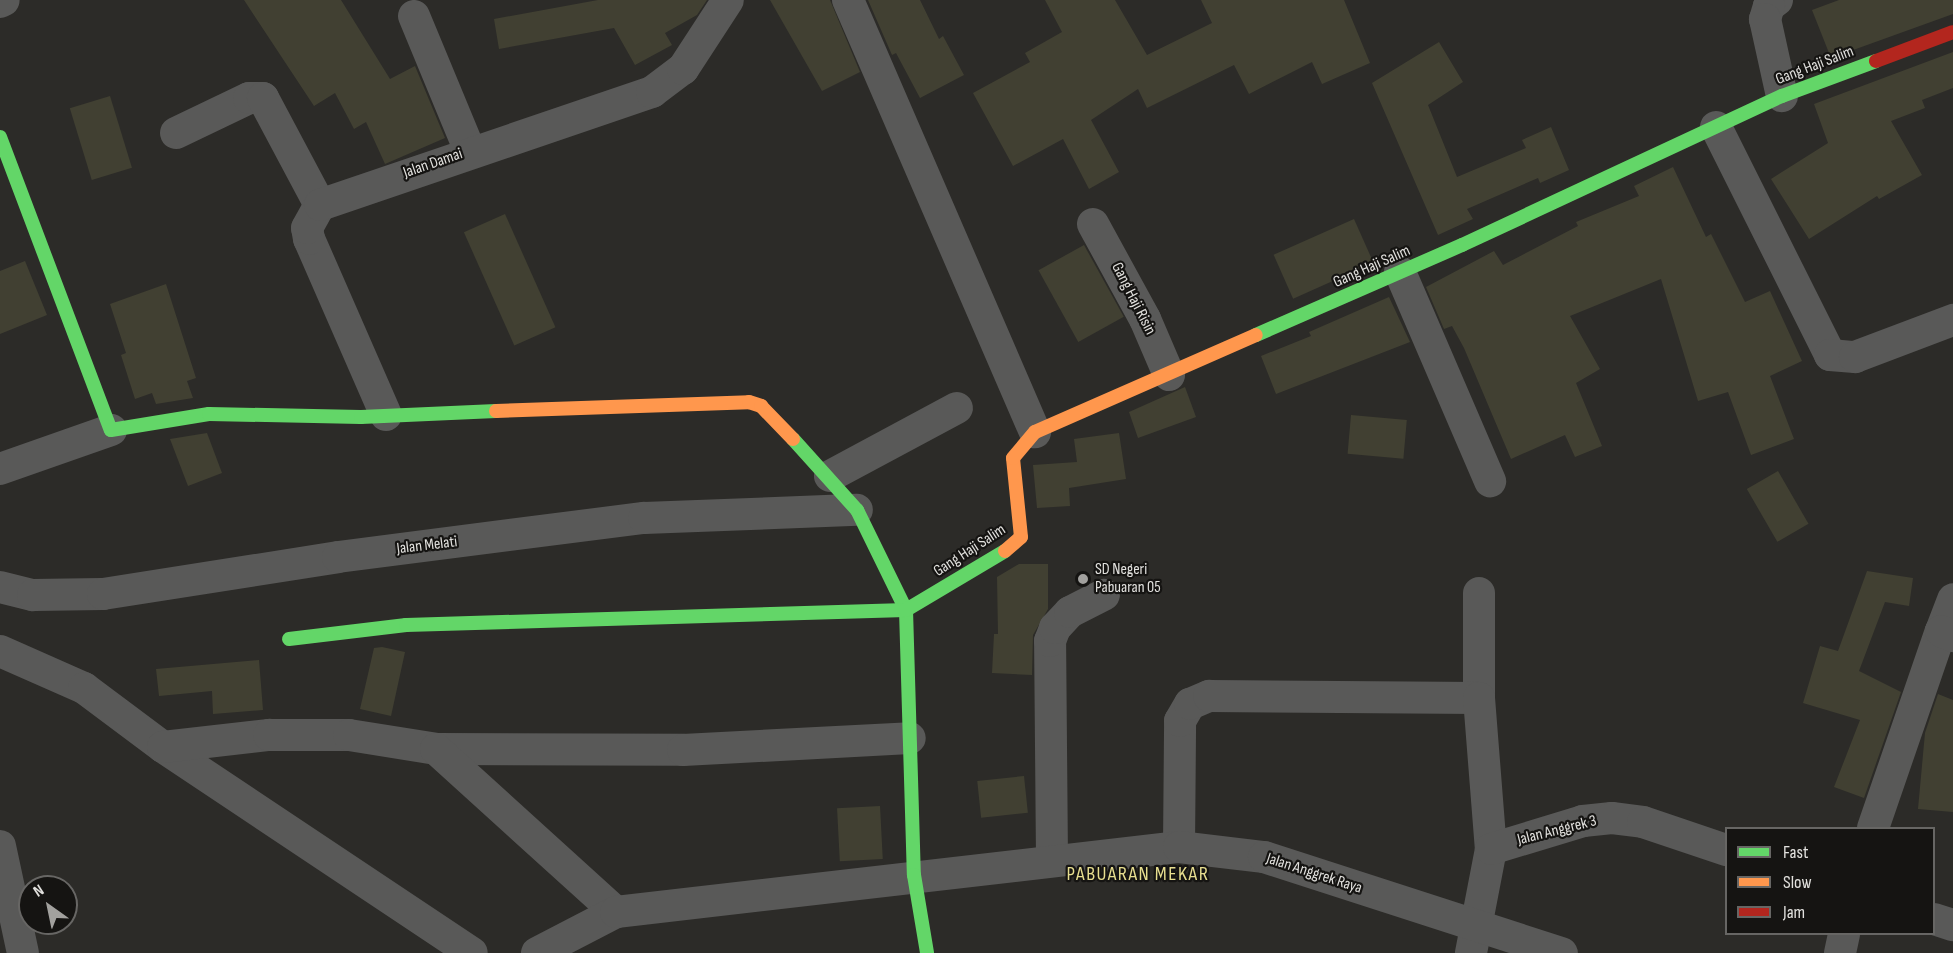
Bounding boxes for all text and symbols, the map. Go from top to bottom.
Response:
street label: Gang Haji Salim [1773,42,1857,90]
street label: Jalan Damai [401,145,465,183]
street label: Gang Haji Salim [1331,242,1413,292]
street label: Gang Haji Risin [1107,260,1159,338]
street label: Gang Haji Salim [930,521,1010,581]
street label: Jalan Melati [396,533,458,559]
place label: SD Negeri Pabuaran 05 [1095,560,1161,598]
marker: SD Negeri Pabuaran 05 [1076,572,1090,586]
street label: Jalan Anggrek 3 [1515,812,1599,850]
legend [1725,827,1935,935]
text: Fast [1783,842,1808,863]
street label: Jalan Anggrek Raya [1264,849,1364,899]
district label: PABUARAN MEKAR [1067,862,1209,886]
text: Slow [1783,872,1812,893]
north arrow [18,875,78,935]
text: N [30,881,48,901]
text: Jam [1783,902,1805,923]

